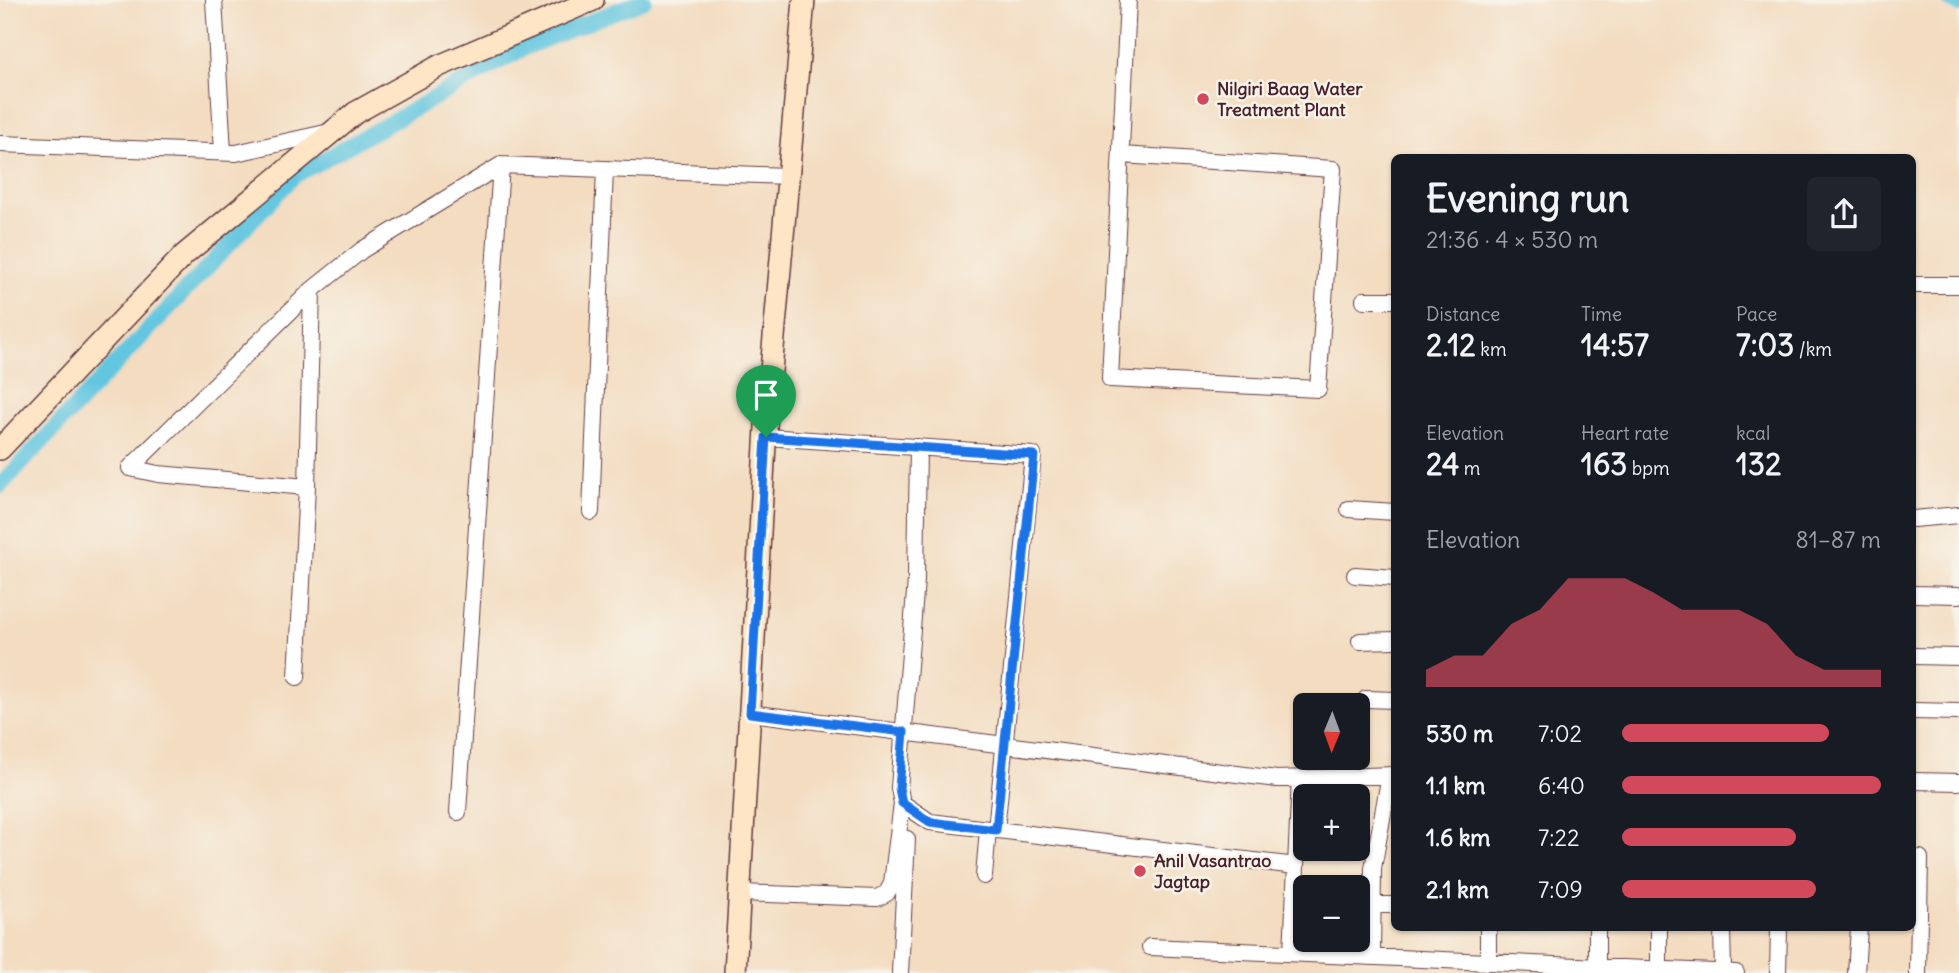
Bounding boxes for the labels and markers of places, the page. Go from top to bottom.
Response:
place label: Nilgiri Baag Water Treatment Plant [1217,77,1363,121]
marker: Nilgiri Baag Water Treatment Plant [1195,91,1211,107]
pin [736,365,796,437]
place label: Anil Vasantrao Jagtap [1154,849,1271,893]
marker: Anil Vasantrao Jagtap [1132,863,1148,879]

